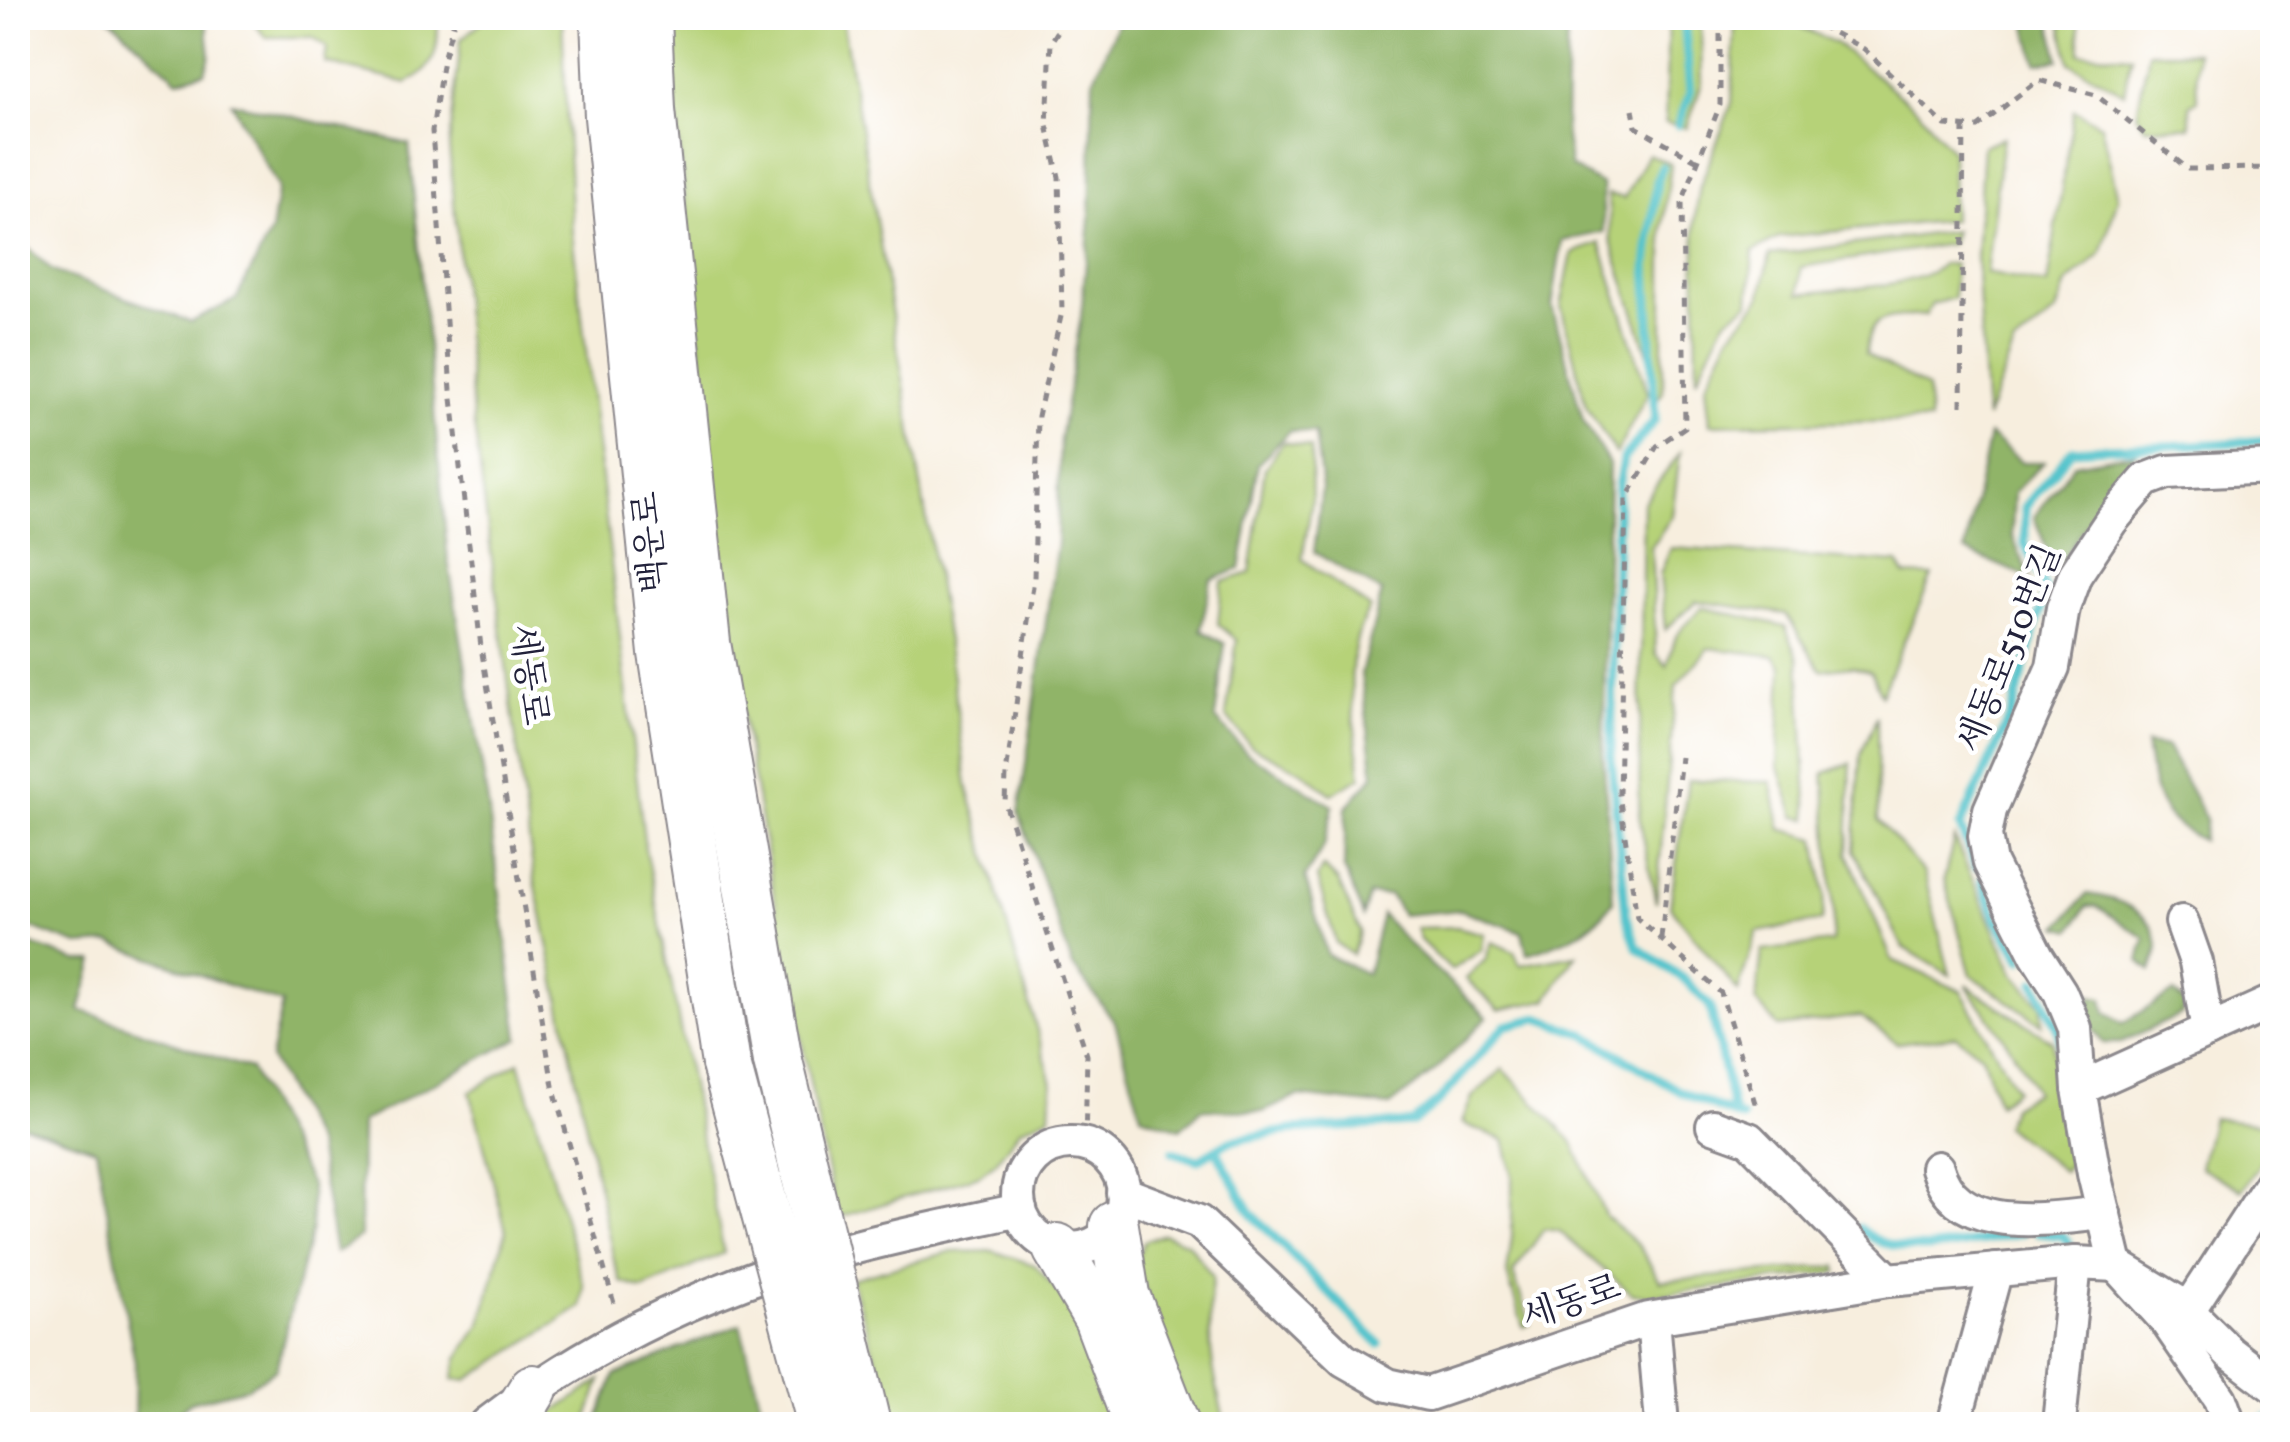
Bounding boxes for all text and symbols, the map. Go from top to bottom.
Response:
street label: 백운로 [623,489,681,595]
street label: 세동로510번길 [1947,538,2075,760]
street label: 세동로 [496,621,558,729]
street label: 세동로 [1516,1265,1628,1343]

